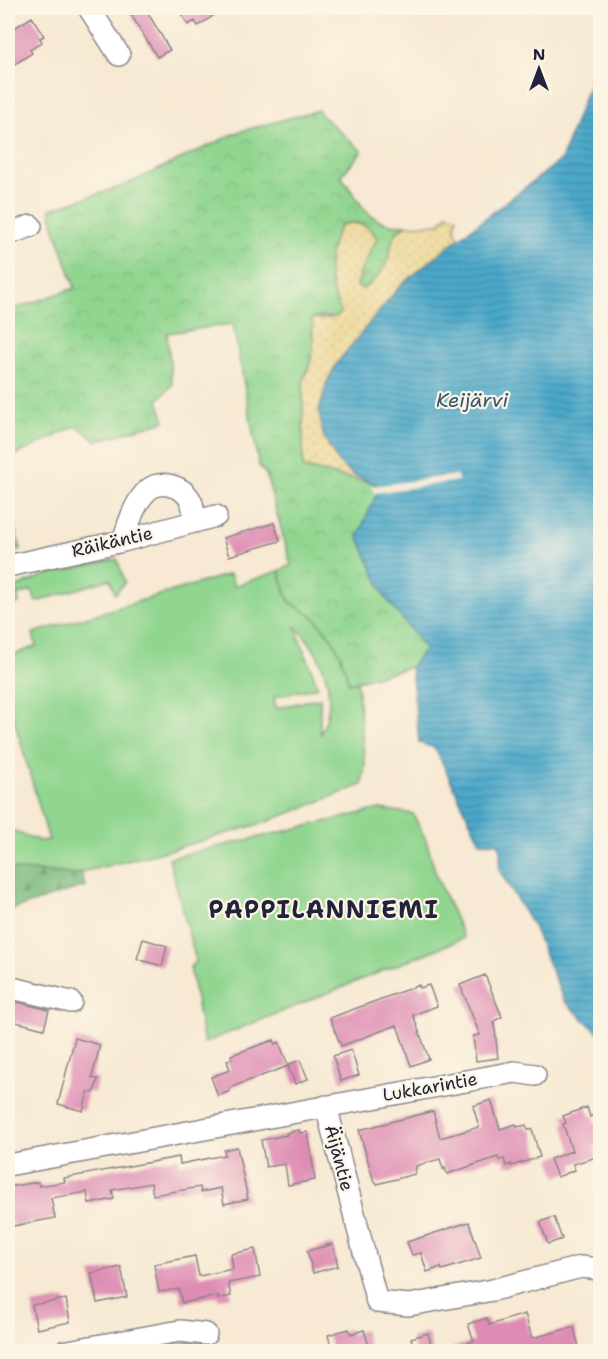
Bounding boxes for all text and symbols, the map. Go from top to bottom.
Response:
north arrow [509,39,569,99]
text: N [533,44,545,65]
water label: Keijärvi [436,387,508,413]
street label: Räikäntie [69,521,155,563]
district label: PAPPILANNIEMI [209,894,439,926]
street label: Lukkarintie [381,1067,479,1107]
street label: Äijäntie [319,1122,359,1194]

